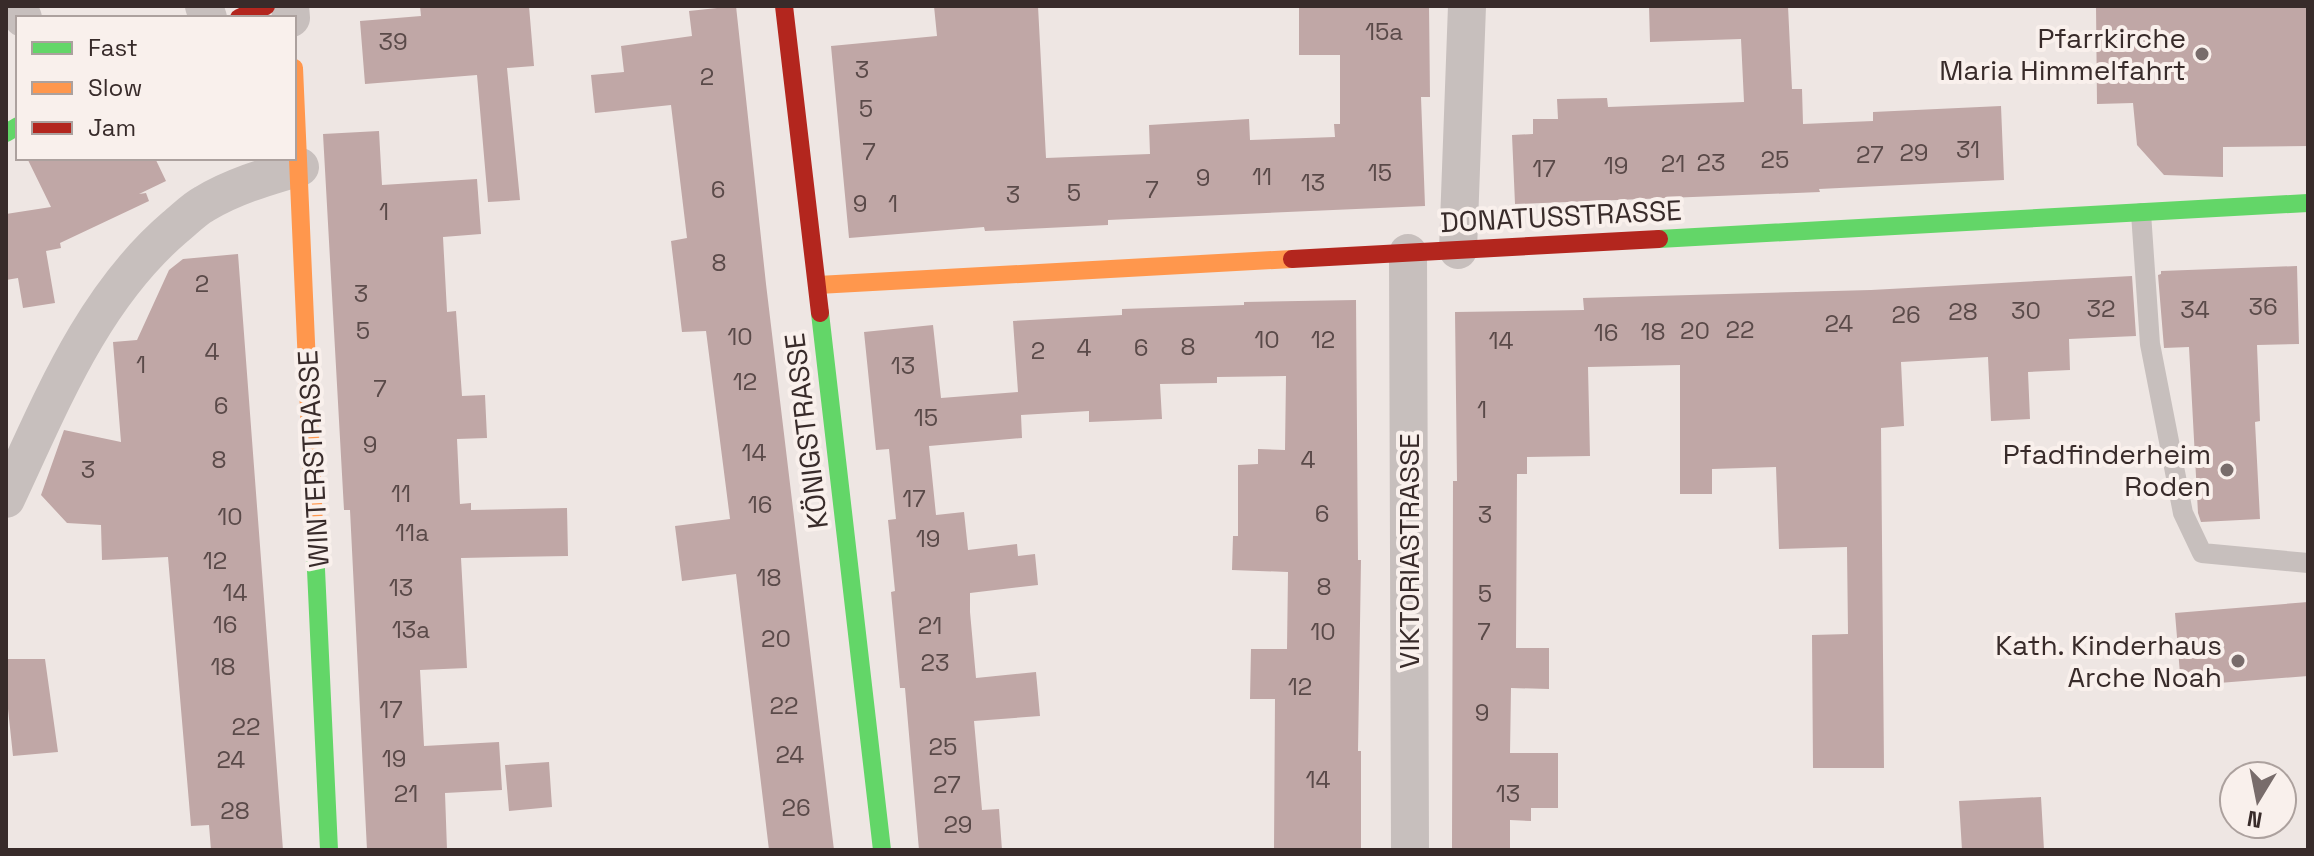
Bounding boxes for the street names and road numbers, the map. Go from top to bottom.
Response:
street label: DONATUSSTRASSE [1439,192,1683,240]
street label: KÖNIGSTRASSE [776,331,836,531]
street label: WINTERSTRASSE [289,349,337,569]
street label: VIKTORIASTRASSE [1391,433,1427,669]

